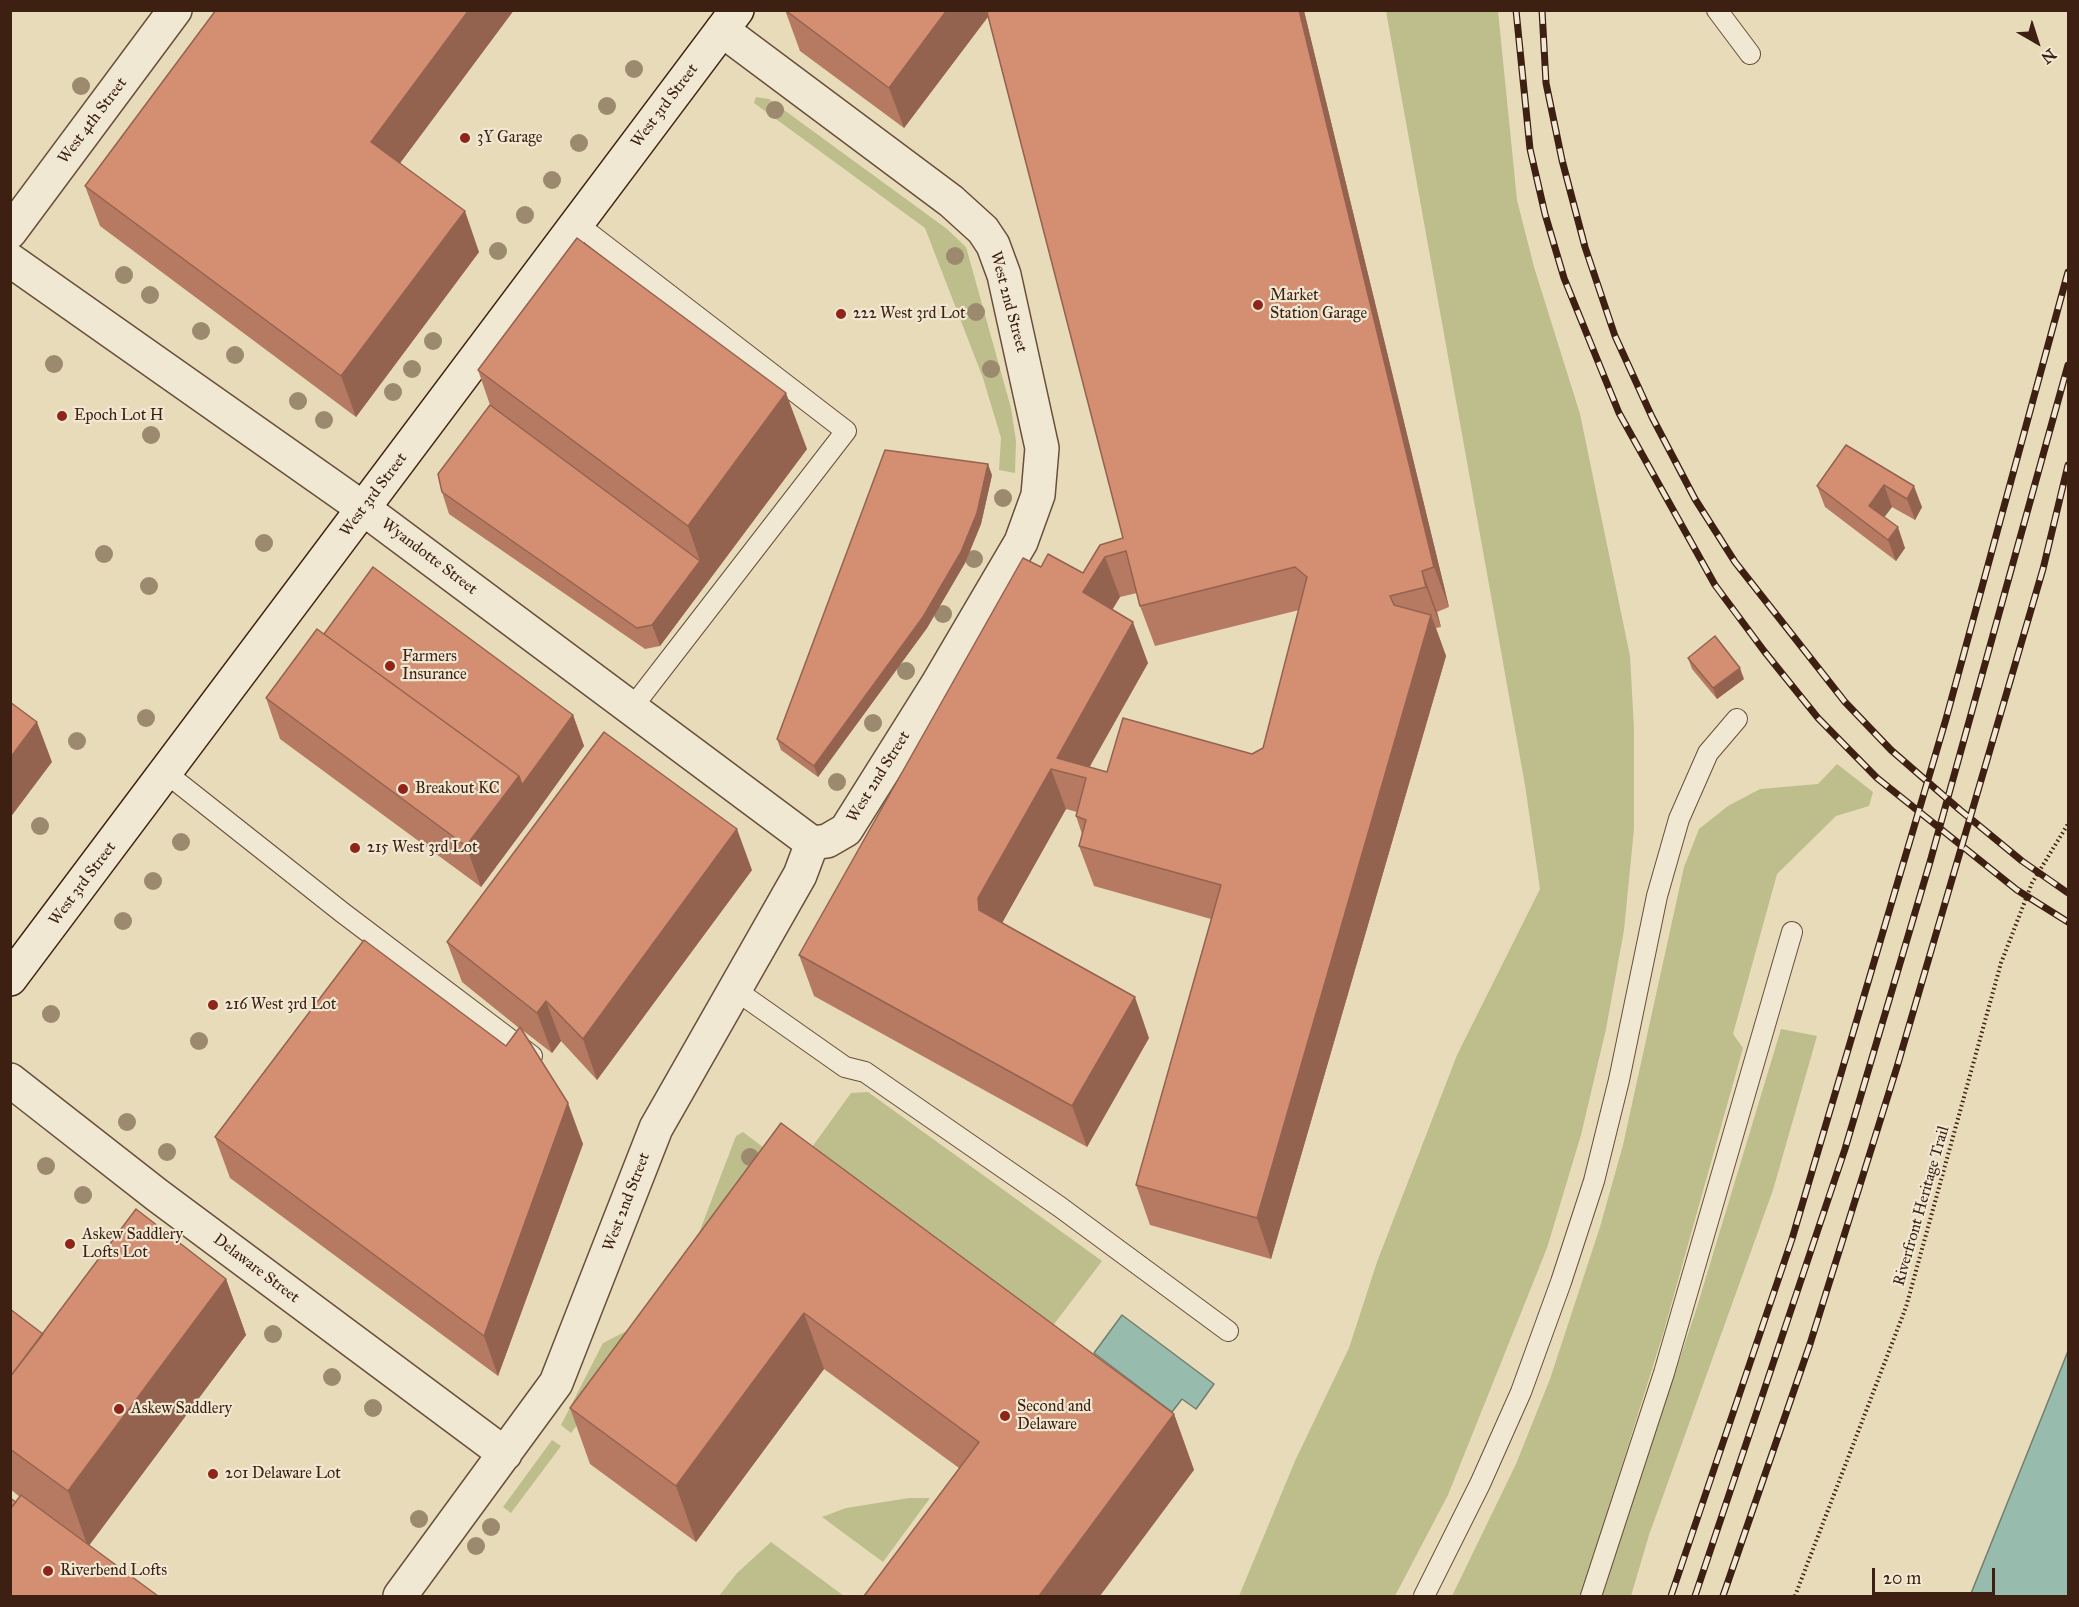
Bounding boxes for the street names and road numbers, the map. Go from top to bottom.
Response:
street label: West 3rd Street [627,60,703,152]
street label: West 4th Street [54,74,132,168]
street label: West 2nd Street [985,249,1031,355]
street label: West 3rd Street [336,449,412,541]
street label: Wyandotte Street [377,515,481,599]
street label: West 2nd Street [843,728,915,826]
street label: West 3rd Street [45,838,121,930]
street label: Riverfront Heritage Trail [1890,1124,1954,1288]
street label: West 2nd Street [599,1150,655,1254]
street label: Delaware Street [209,1230,303,1308]

